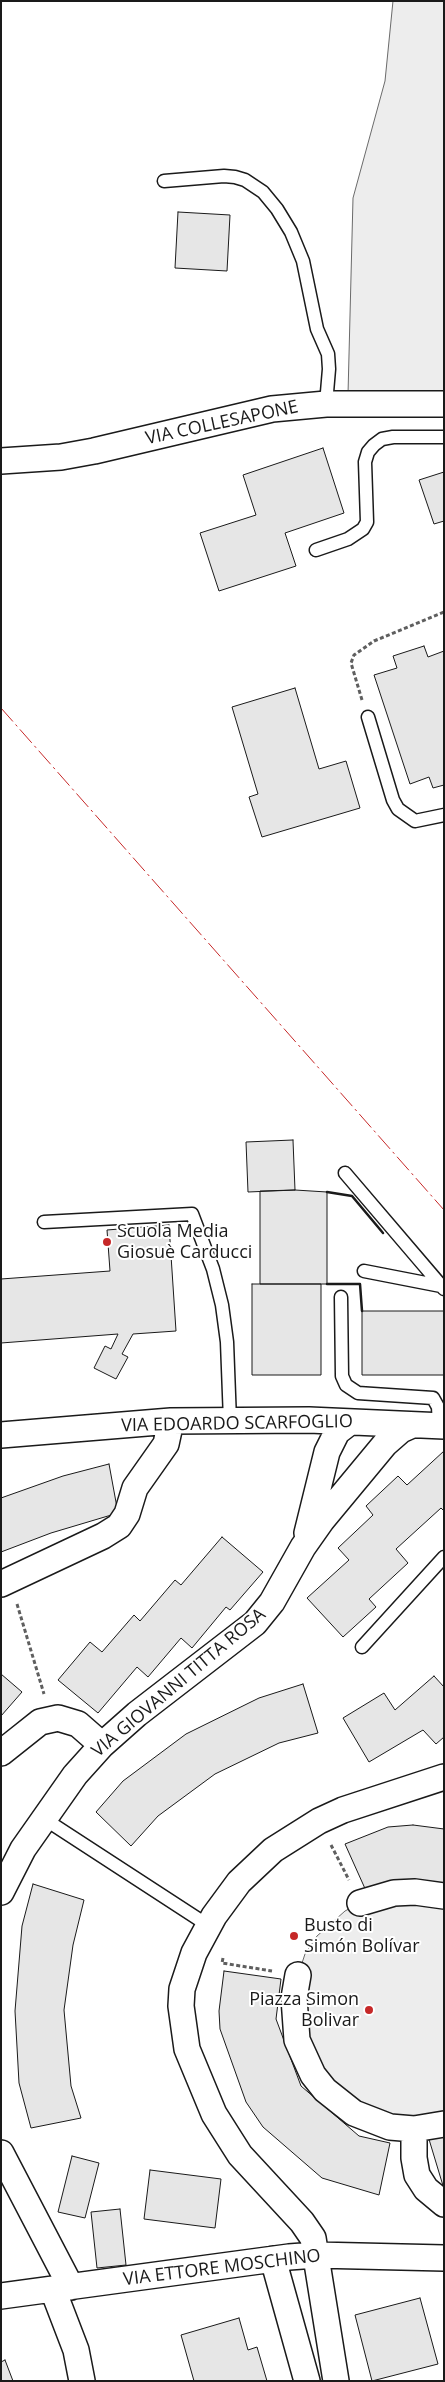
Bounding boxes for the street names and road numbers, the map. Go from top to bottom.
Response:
street label: VIA COLLESAPONE [144,396,300,450]
street label: VIA EDOARDO SCARFOGLIO [121,1411,353,1437]
street label: VIA GIOVANNI TITTA ROSA [88,1604,270,1762]
street label: VIA ETTORE MOSCHINO [122,2245,322,2291]

